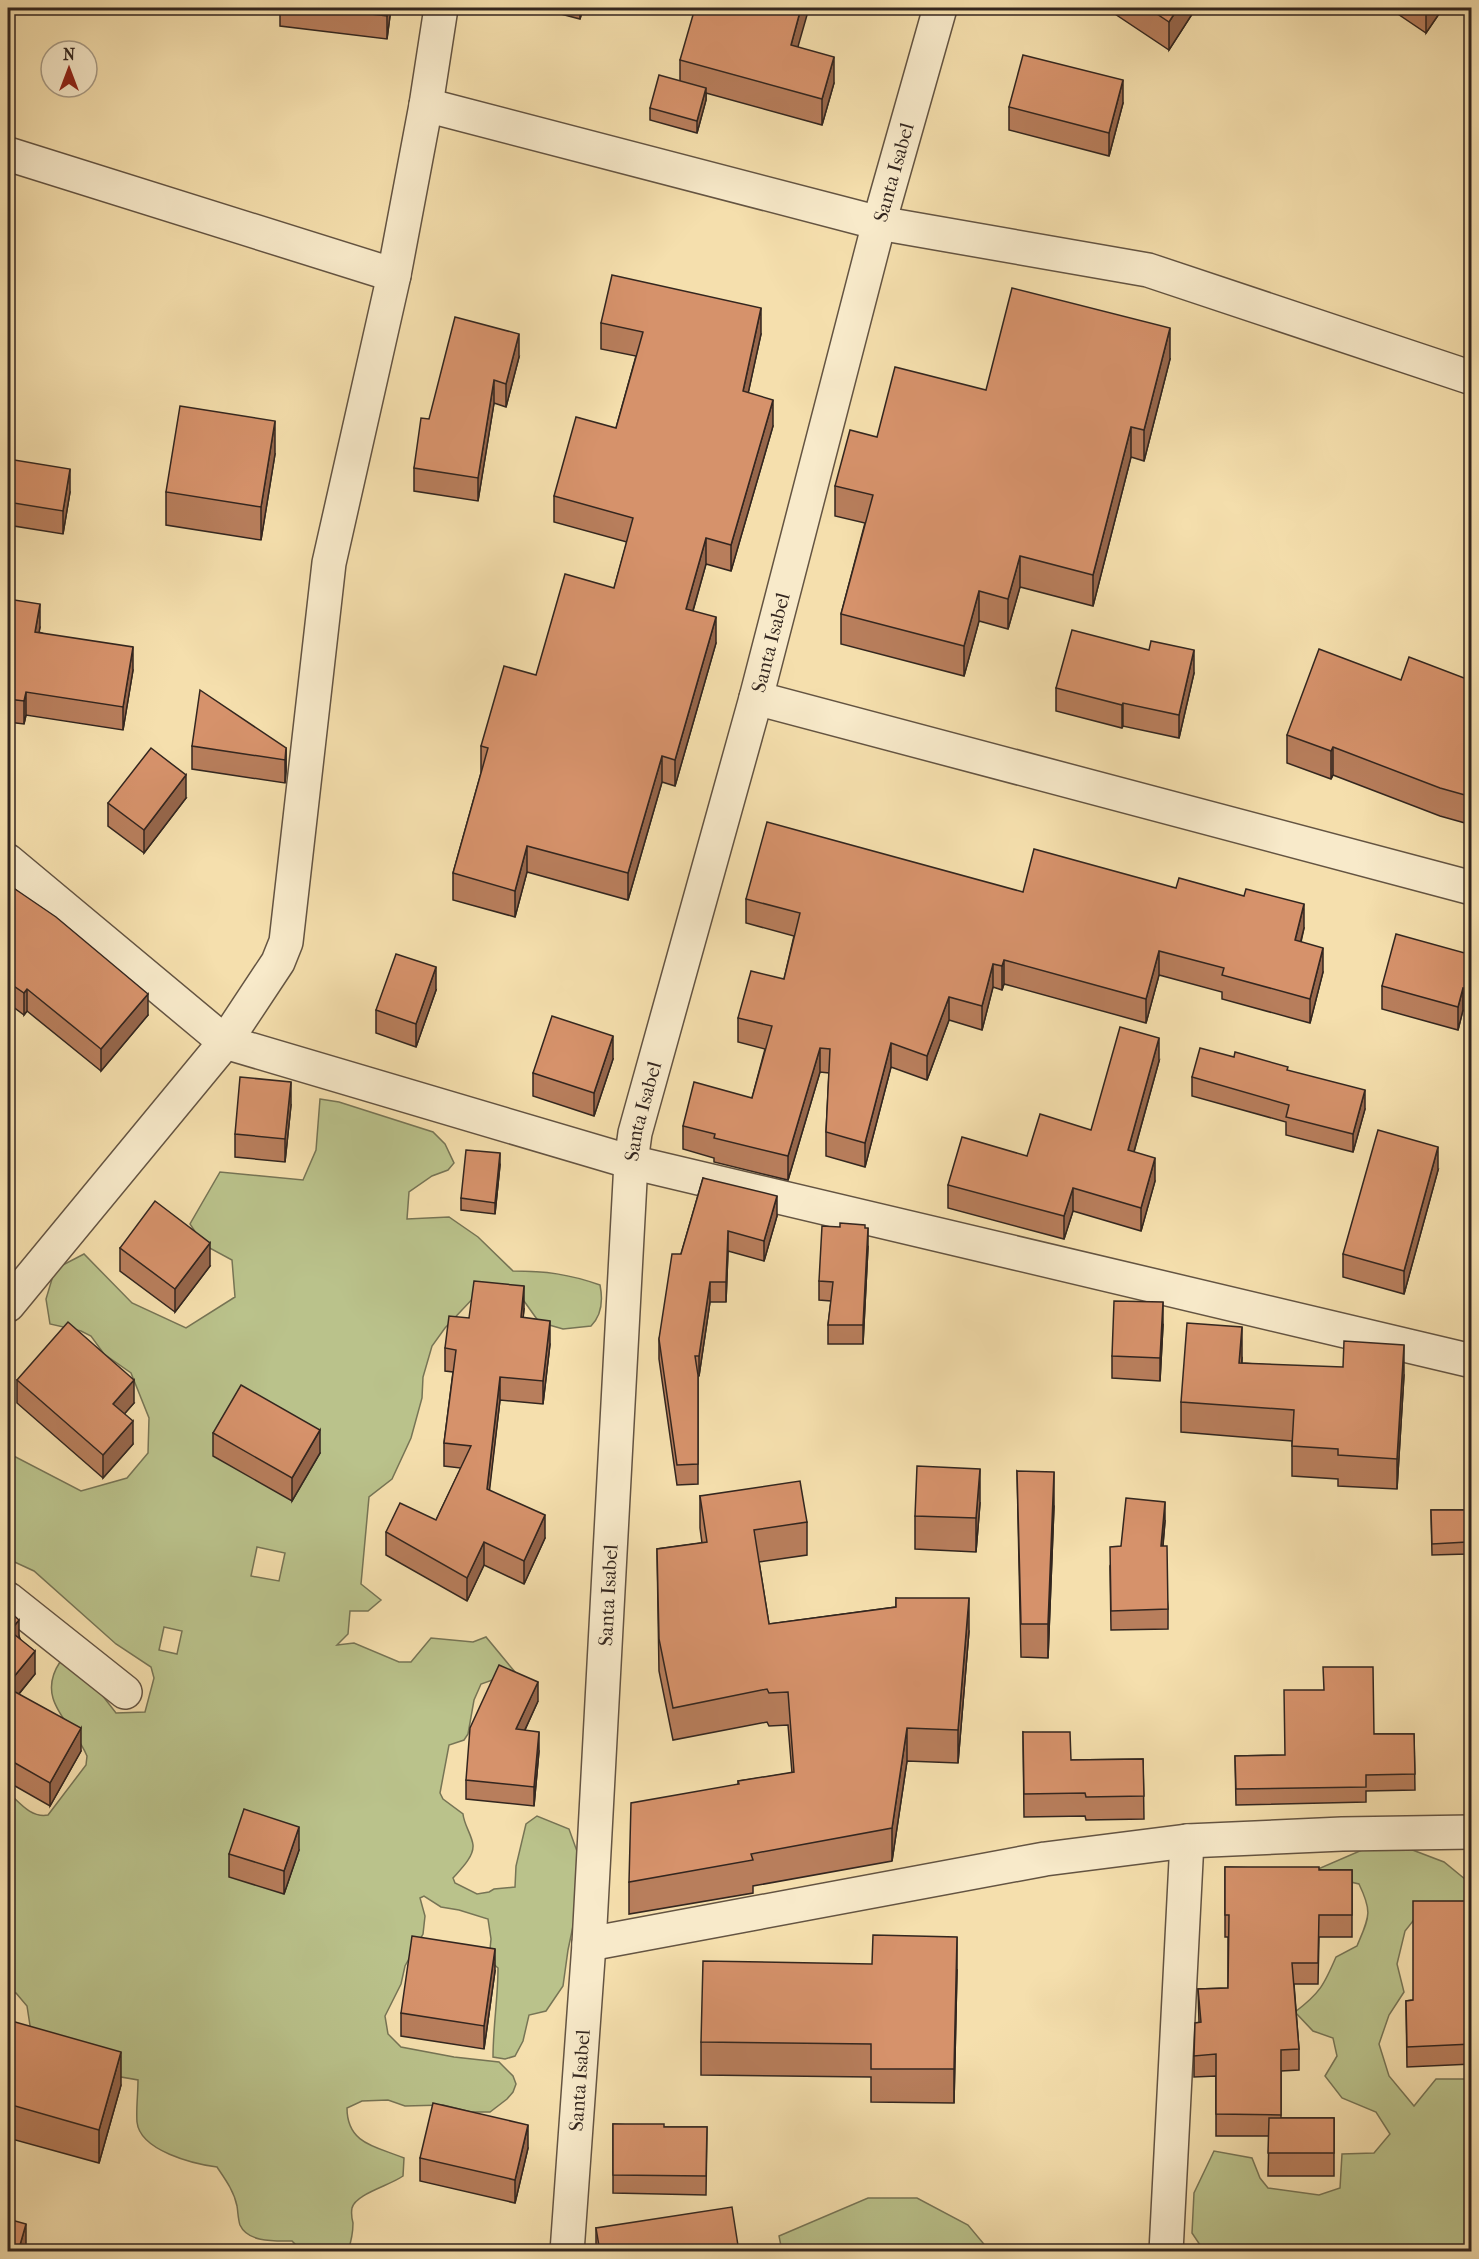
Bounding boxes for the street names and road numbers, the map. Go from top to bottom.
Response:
street label: Santa Isabel [869,120,919,225]
street label: Santa Isabel [747,590,795,695]
street label: Santa Isabel [620,1058,666,1163]
street label: Santa Isabel [594,1543,622,1647]
street label: Santa Isabel [565,2028,595,2132]

